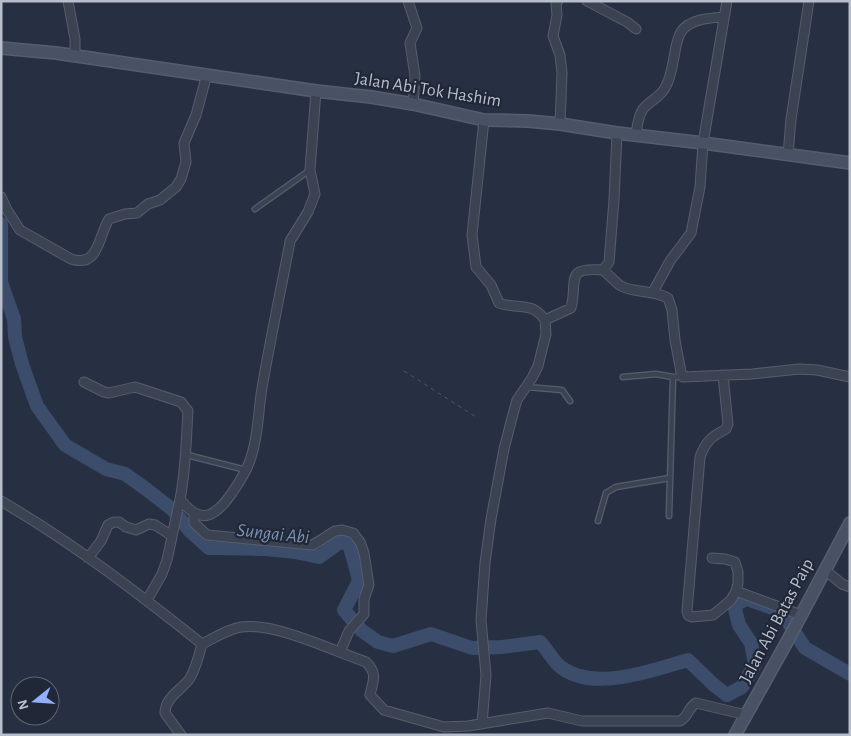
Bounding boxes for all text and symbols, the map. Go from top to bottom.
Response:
street label: Jalan Abi Tok Hashim [353,70,503,110]
water label: Sungai Abi [236,521,310,547]
street label: Jalan Abi Batas Paip [737,556,817,686]
north arrow [10,676,60,726]
text: N [15,698,32,711]

